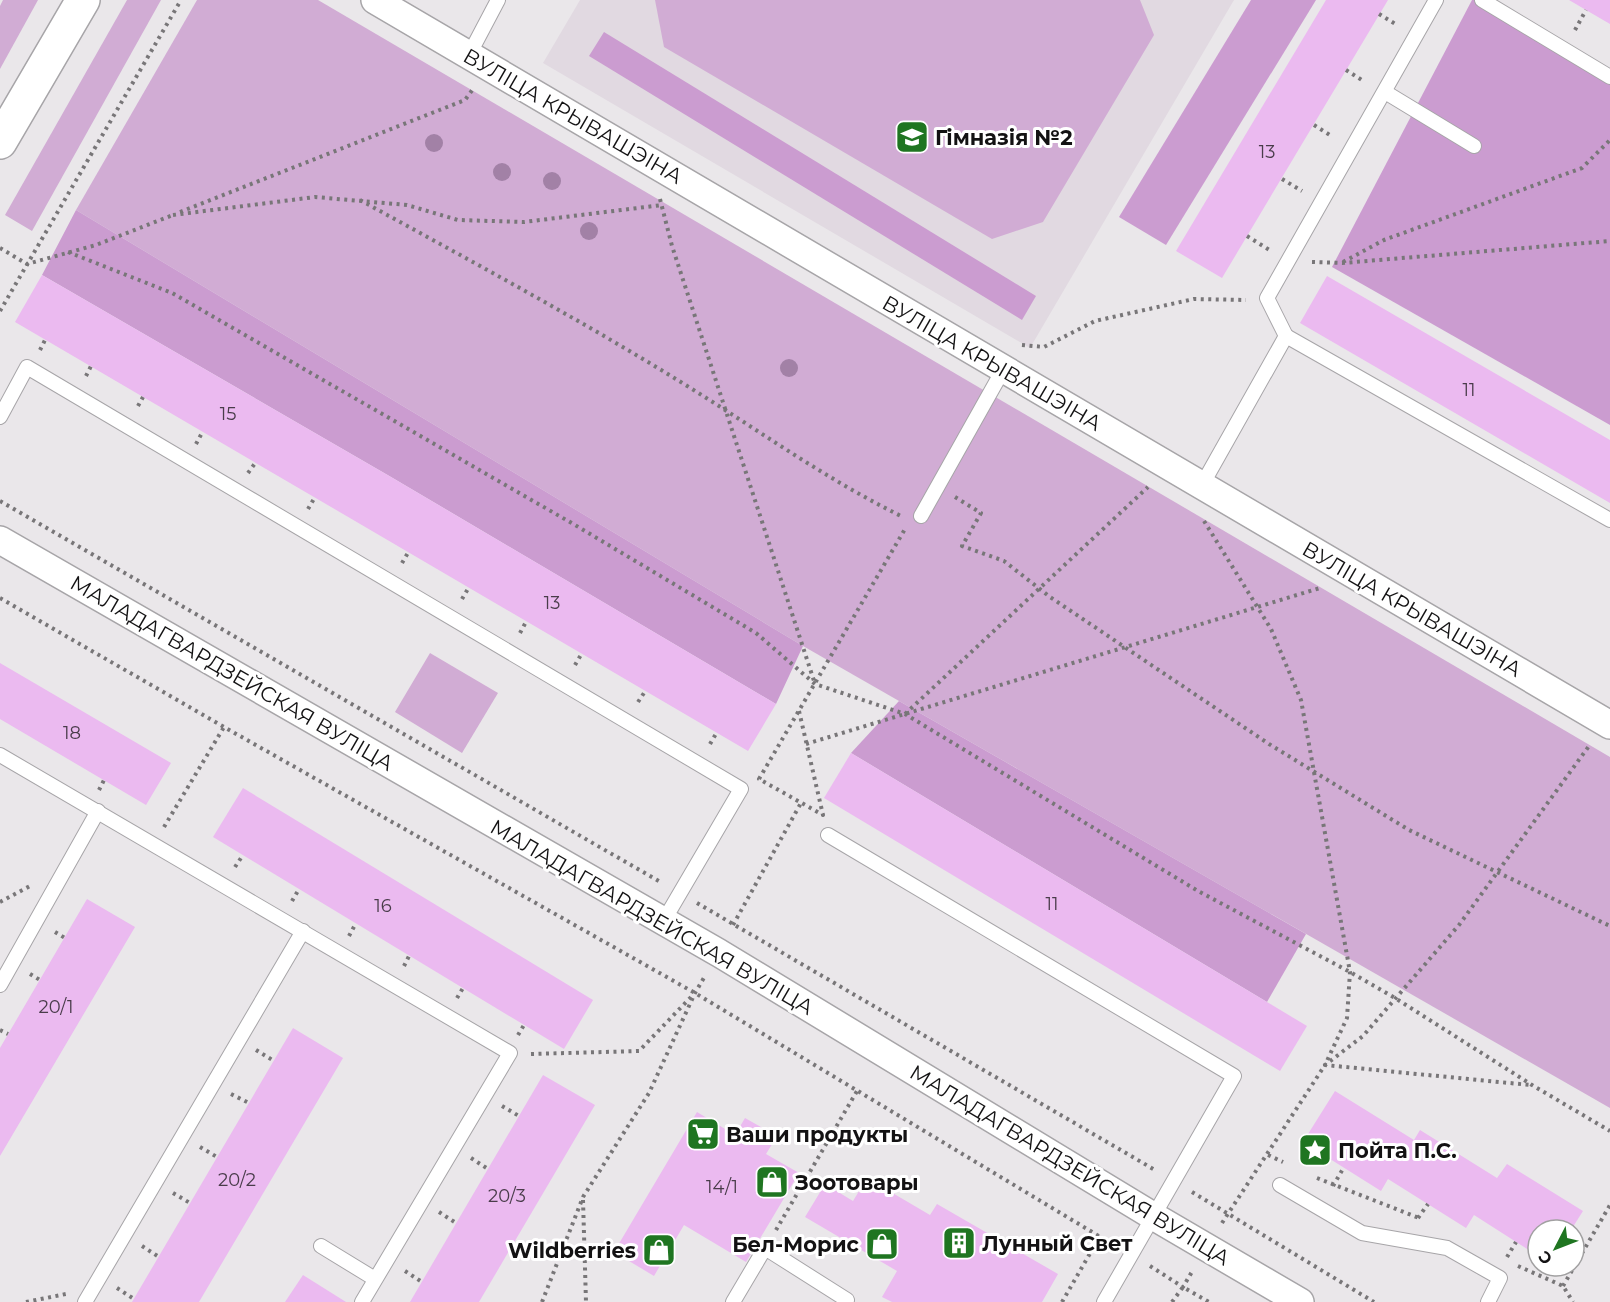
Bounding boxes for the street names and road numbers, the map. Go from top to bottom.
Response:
street label: ВУЛІЦА КРЫВАШЭІНА [459,43,687,189]
street label: ВУЛІЦА КРЫВАШЭІНА [878,290,1106,436]
street label: ВУЛІЦА КРЫВАШЭІНА [1298,536,1526,682]
street label: МАЛАДАГВАРДЗЕЙСКАЯ ВУЛІЦА [66,570,398,776]
street label: МАЛАДАГВАРДЗЕЙСКАЯ ВУЛІЦА [486,814,818,1020]
street label: МАЛАДАГВАРДЗЕЙСКАЯ ВУЛІЦА [906,1059,1235,1271]

